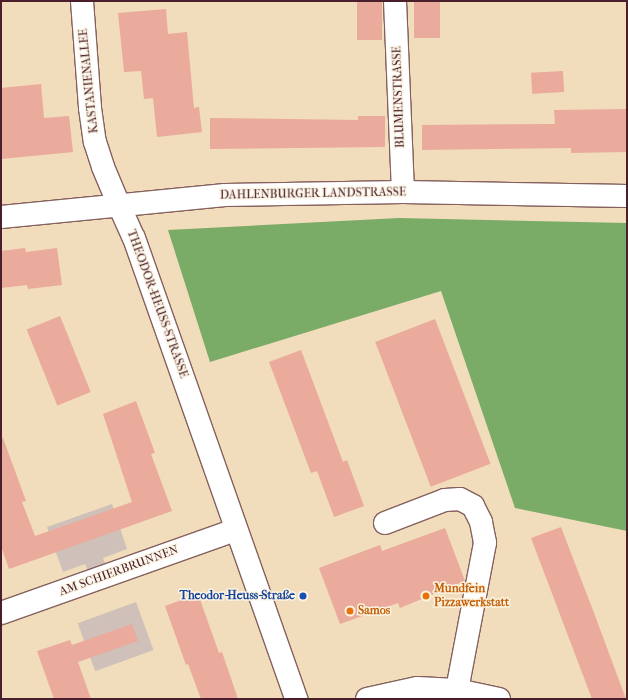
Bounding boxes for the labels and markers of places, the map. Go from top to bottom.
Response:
place label: Mundfein Pizzawerkstatt [434,582,509,610]
place label: Theodor-Heuss-Straße [180,589,295,603]
marker: Theodor-Heuss-Straße [298,591,308,601]
marker: Mundfein Pizzawerkstatt [421,591,431,601]
place label: Samos [358,604,390,618]
marker: Samos [345,606,355,616]

